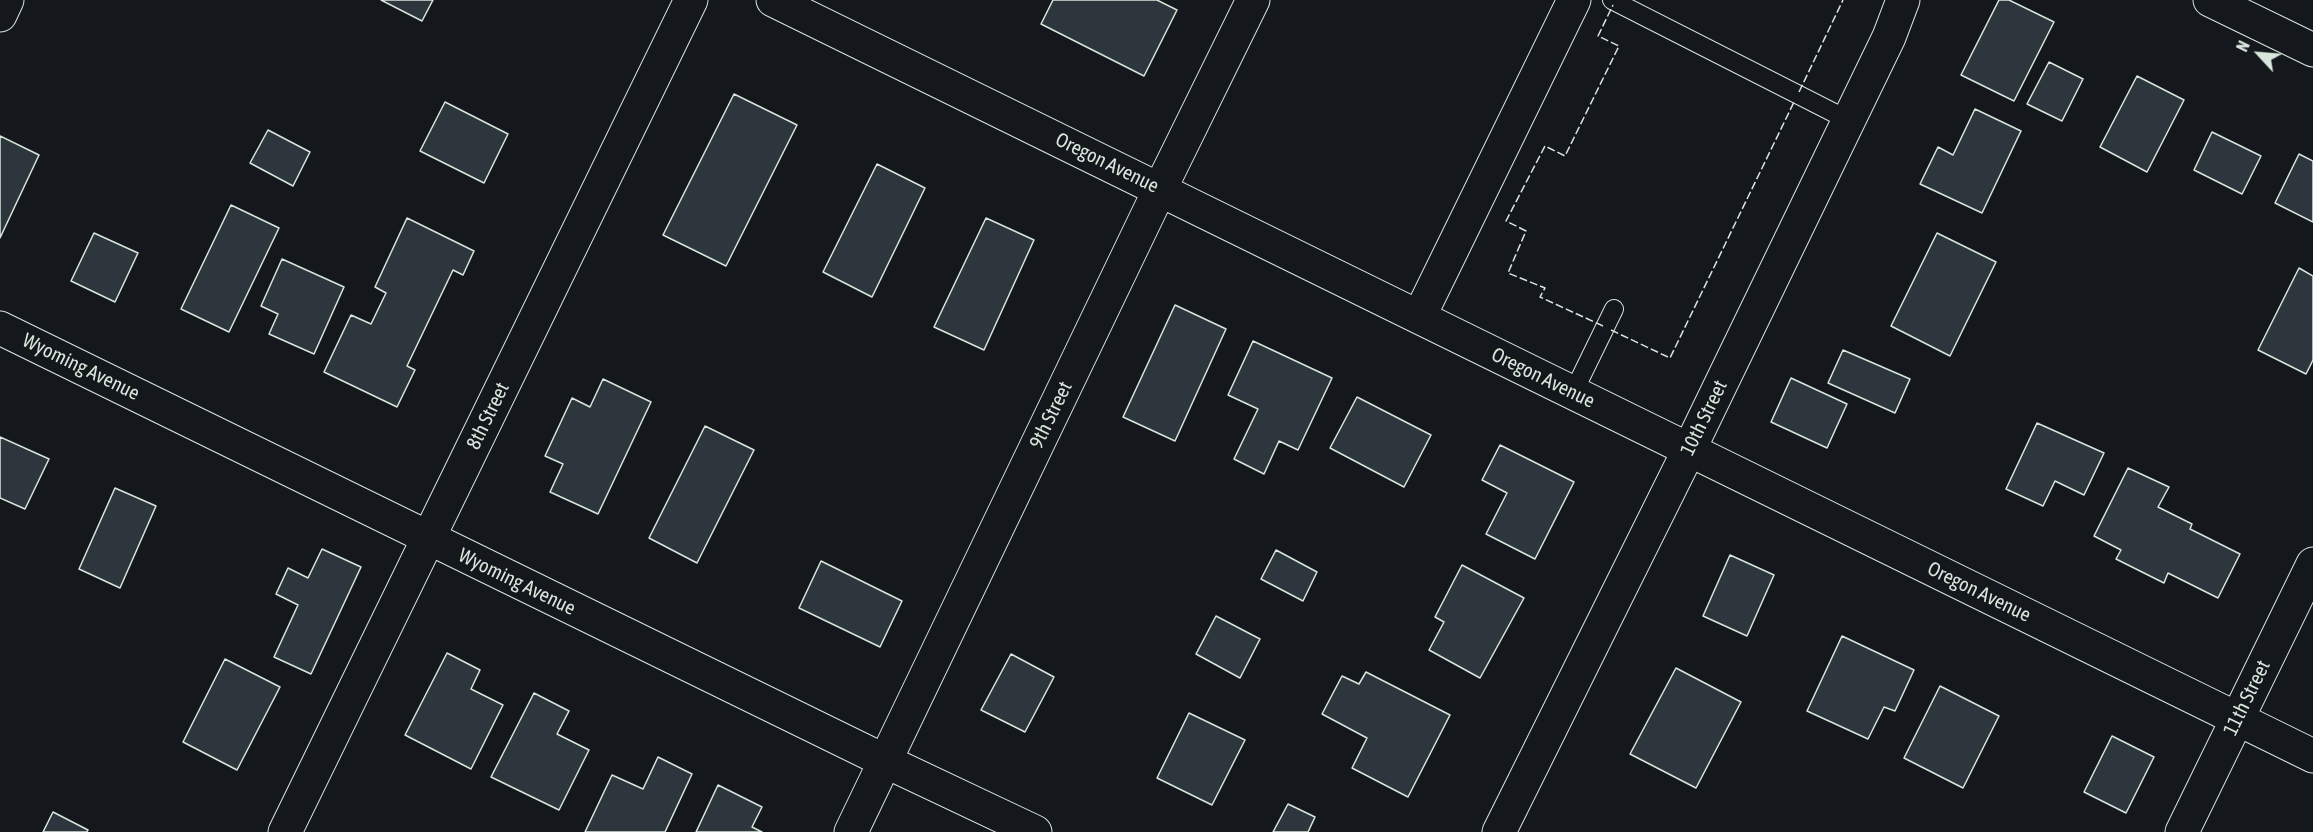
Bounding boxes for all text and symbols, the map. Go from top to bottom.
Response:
north arrow [2229,24,2289,84]
text: N [2233,38,2253,54]
street label: Oregon Avenue [1051,128,1163,198]
street label: Wyoming Avenue [19,328,143,406]
street label: Oregon Avenue [1487,343,1599,413]
street label: 10th Street [1675,376,1733,460]
street label: 9th Street [1025,378,1077,452]
street label: 8th Street [462,379,514,453]
street label: Wyoming Avenue [455,543,579,621]
street label: Oregon Avenue [1923,557,2035,627]
street label: 11th Street [2218,656,2276,740]

